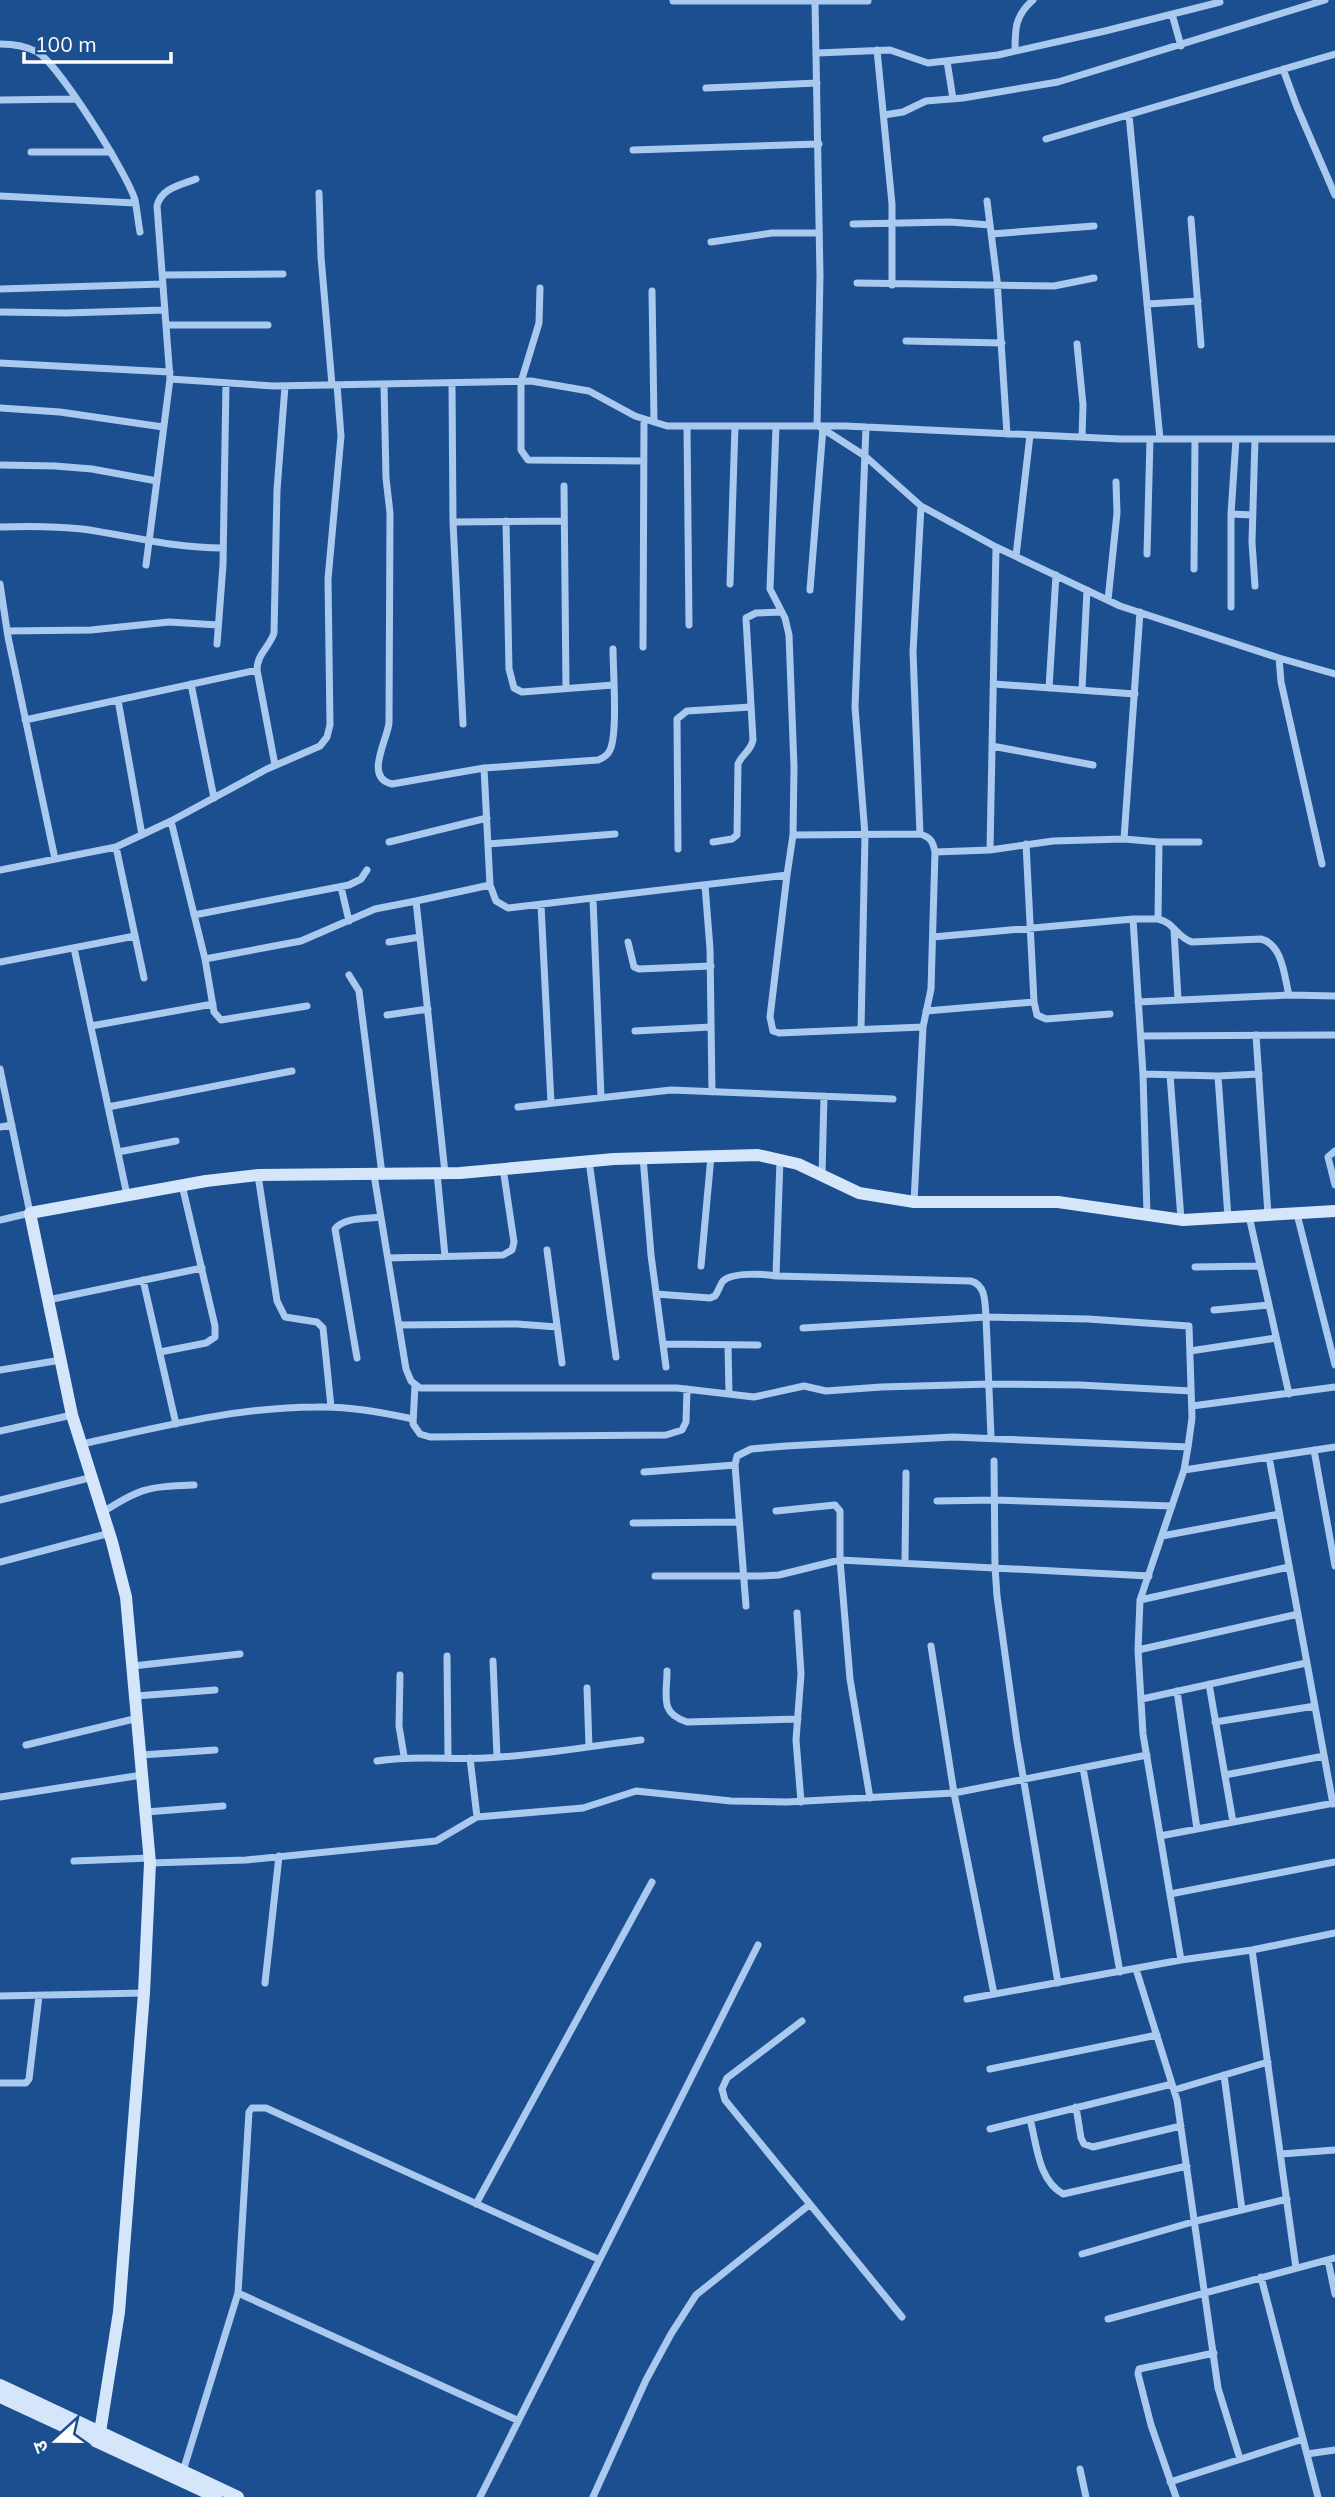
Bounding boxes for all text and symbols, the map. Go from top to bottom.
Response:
scale bar [24,21,172,65]
text: 100 m [35,31,97,57]
north arrow [21,2406,91,2476]
text: उ [27,2437,53,2457]

